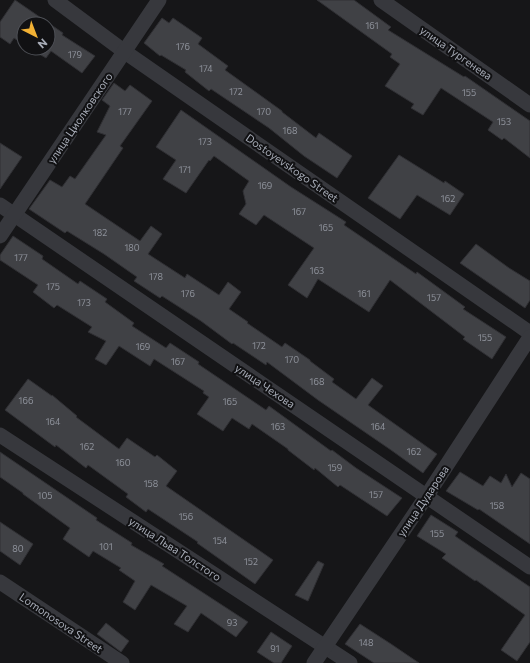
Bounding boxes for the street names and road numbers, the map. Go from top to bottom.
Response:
street label: улица Тургенева [418,23,495,82]
street label: улица Циолковского [44,69,115,166]
street label: Dostoyevskogo Street [243,131,341,205]
street label: улица Чехова [233,361,298,410]
street label: улица Дударова [394,463,451,539]
street label: улица Льва Толстого [127,514,224,583]
street label: Lomonosova Street [17,590,106,656]

